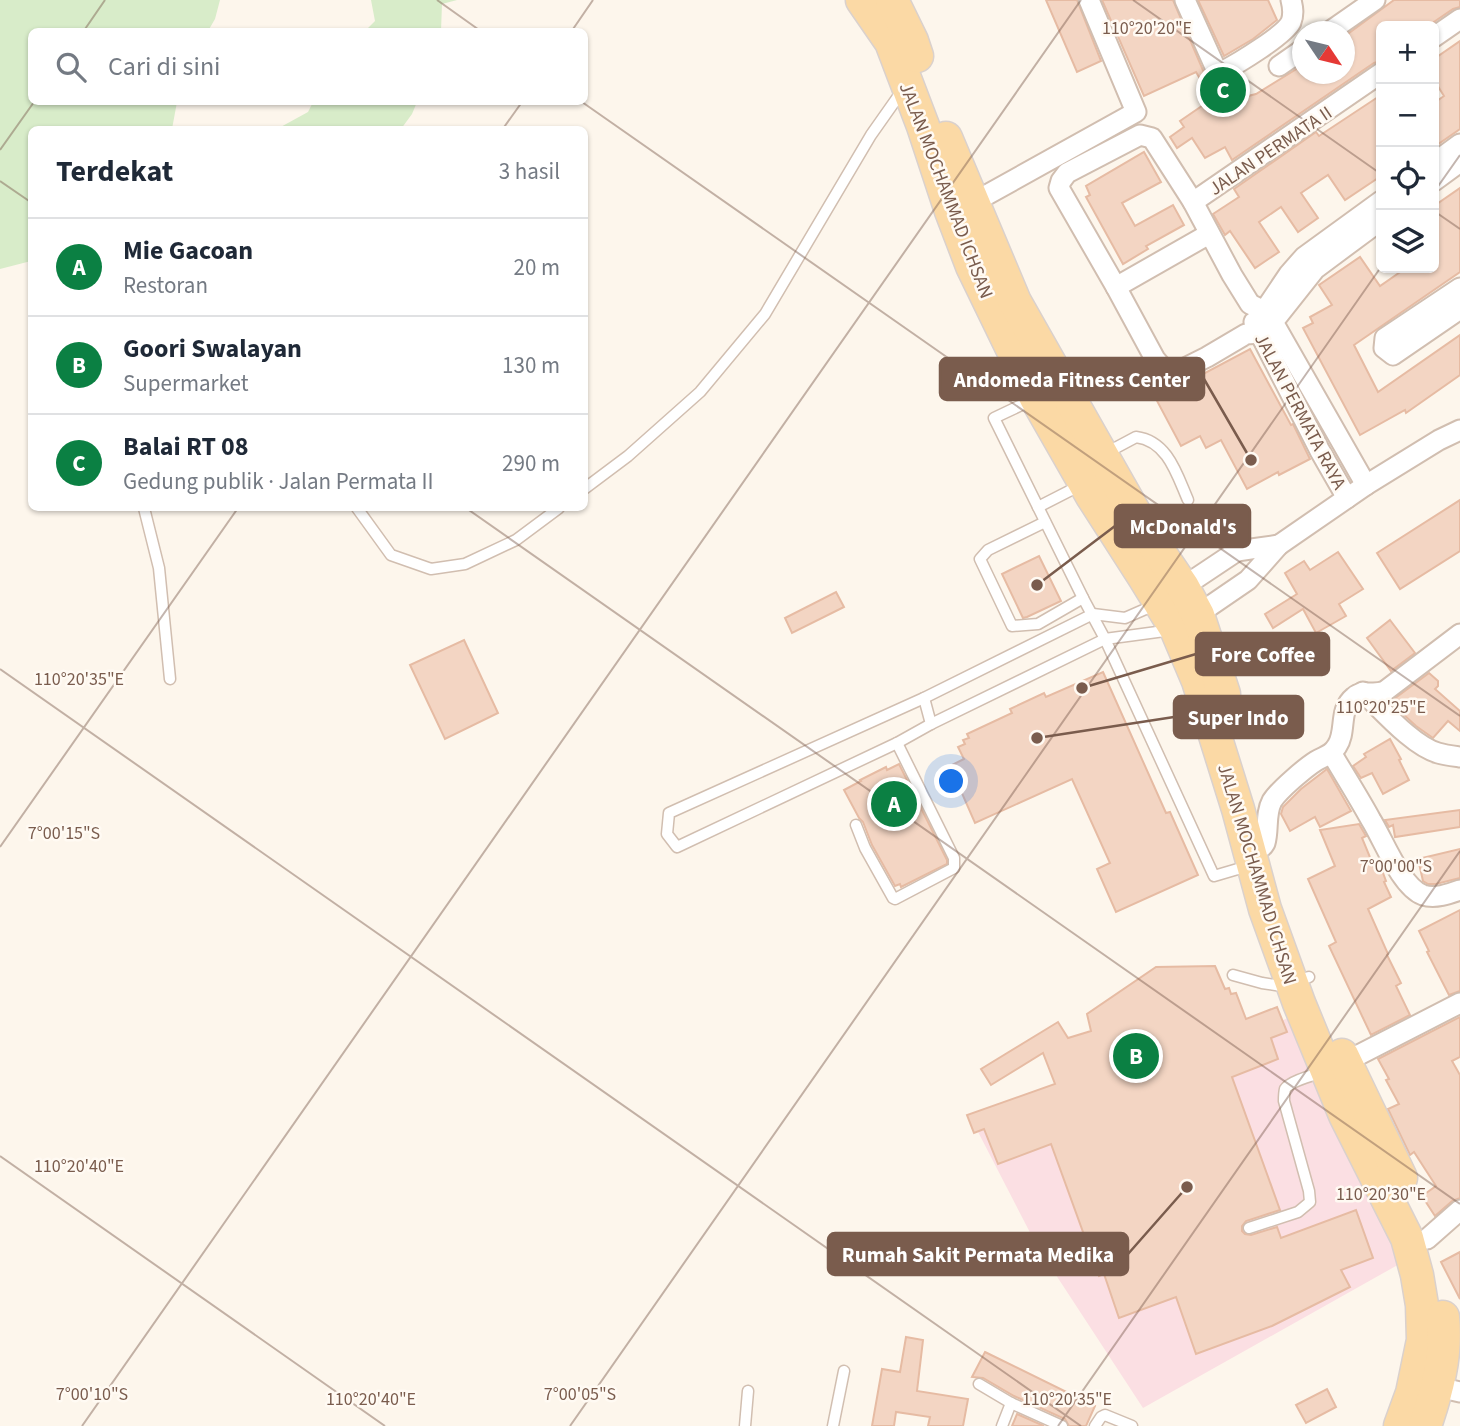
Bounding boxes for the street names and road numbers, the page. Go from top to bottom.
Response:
street label: JALAN MOCHAMMAD ICHSAN [892,79,999,303]
street label: JALAN PERMATA II [1204,100,1338,203]
street label: JALAN PERMATA RAYA [1247,329,1353,495]
street label: JALAN MOCHAMMAD ICHSAN [1210,761,1303,988]

